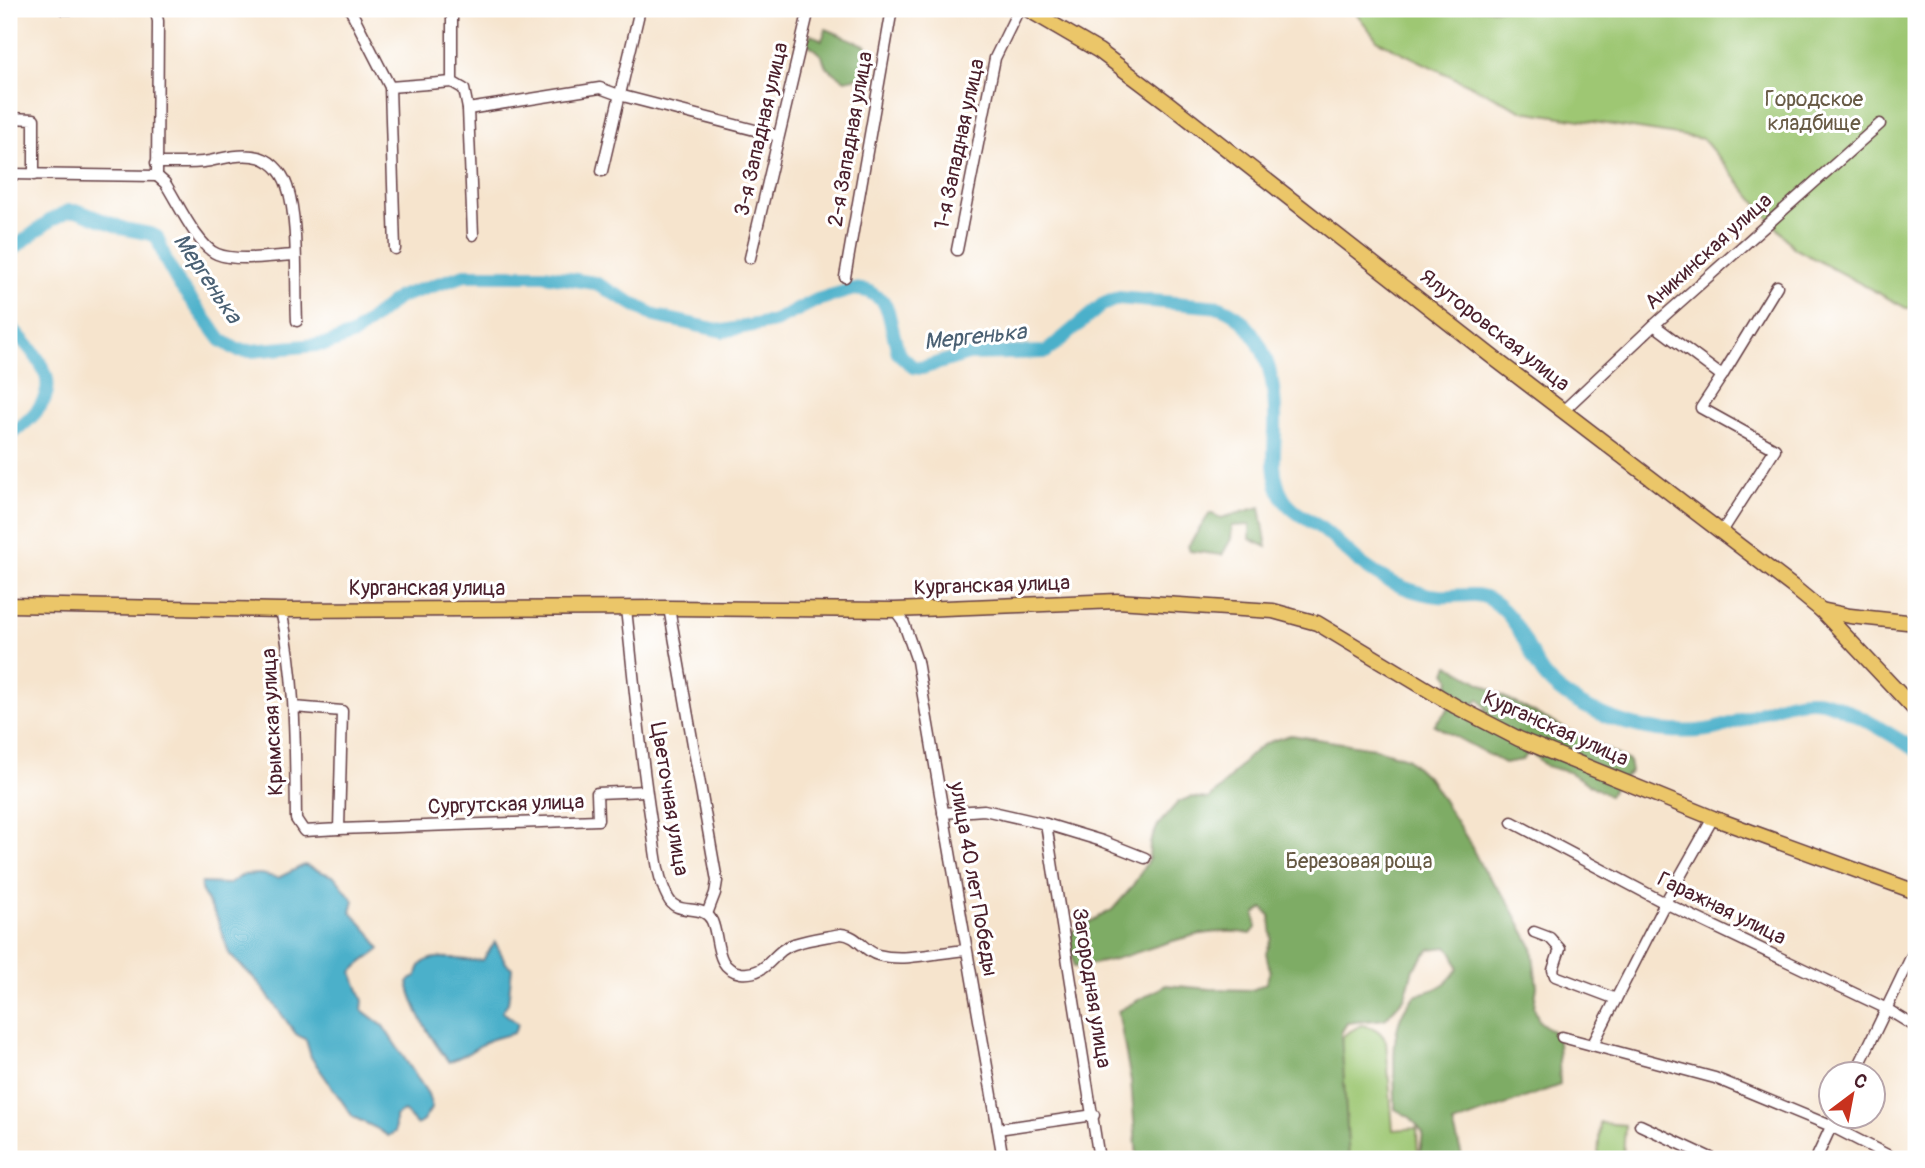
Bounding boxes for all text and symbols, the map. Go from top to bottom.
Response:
street label: 3-я Западная улица [728,40,795,219]
street label: 2-я Западная улица [822,49,879,229]
street label: 1-я Западная улица [928,56,991,232]
park label: Городское кладбище [1765,86,1864,137]
street label: Аникинская улица [1639,187,1778,316]
water label: Мергенька [167,228,249,330]
street label: Ялуторовская улица [1414,263,1575,398]
water label: Мергенька [923,317,1029,356]
street label: Курганская улица [913,569,1071,602]
street label: Курганская улица [349,575,505,602]
street label: Крымская улица [255,648,290,796]
street label: Курганская улица [1479,684,1633,773]
street label: Цветочная улица [644,720,695,878]
street label: улица 40 лет Победы [943,779,1004,978]
street label: Сургутская улица [427,788,585,821]
park label: Березовая роща [1285,848,1433,875]
street label: Гаражная улица [1653,866,1791,951]
street label: Загородная улица [1066,906,1117,1070]
north arrow [1816,1060,1886,1130]
text: С [1849,1068,1872,1095]

